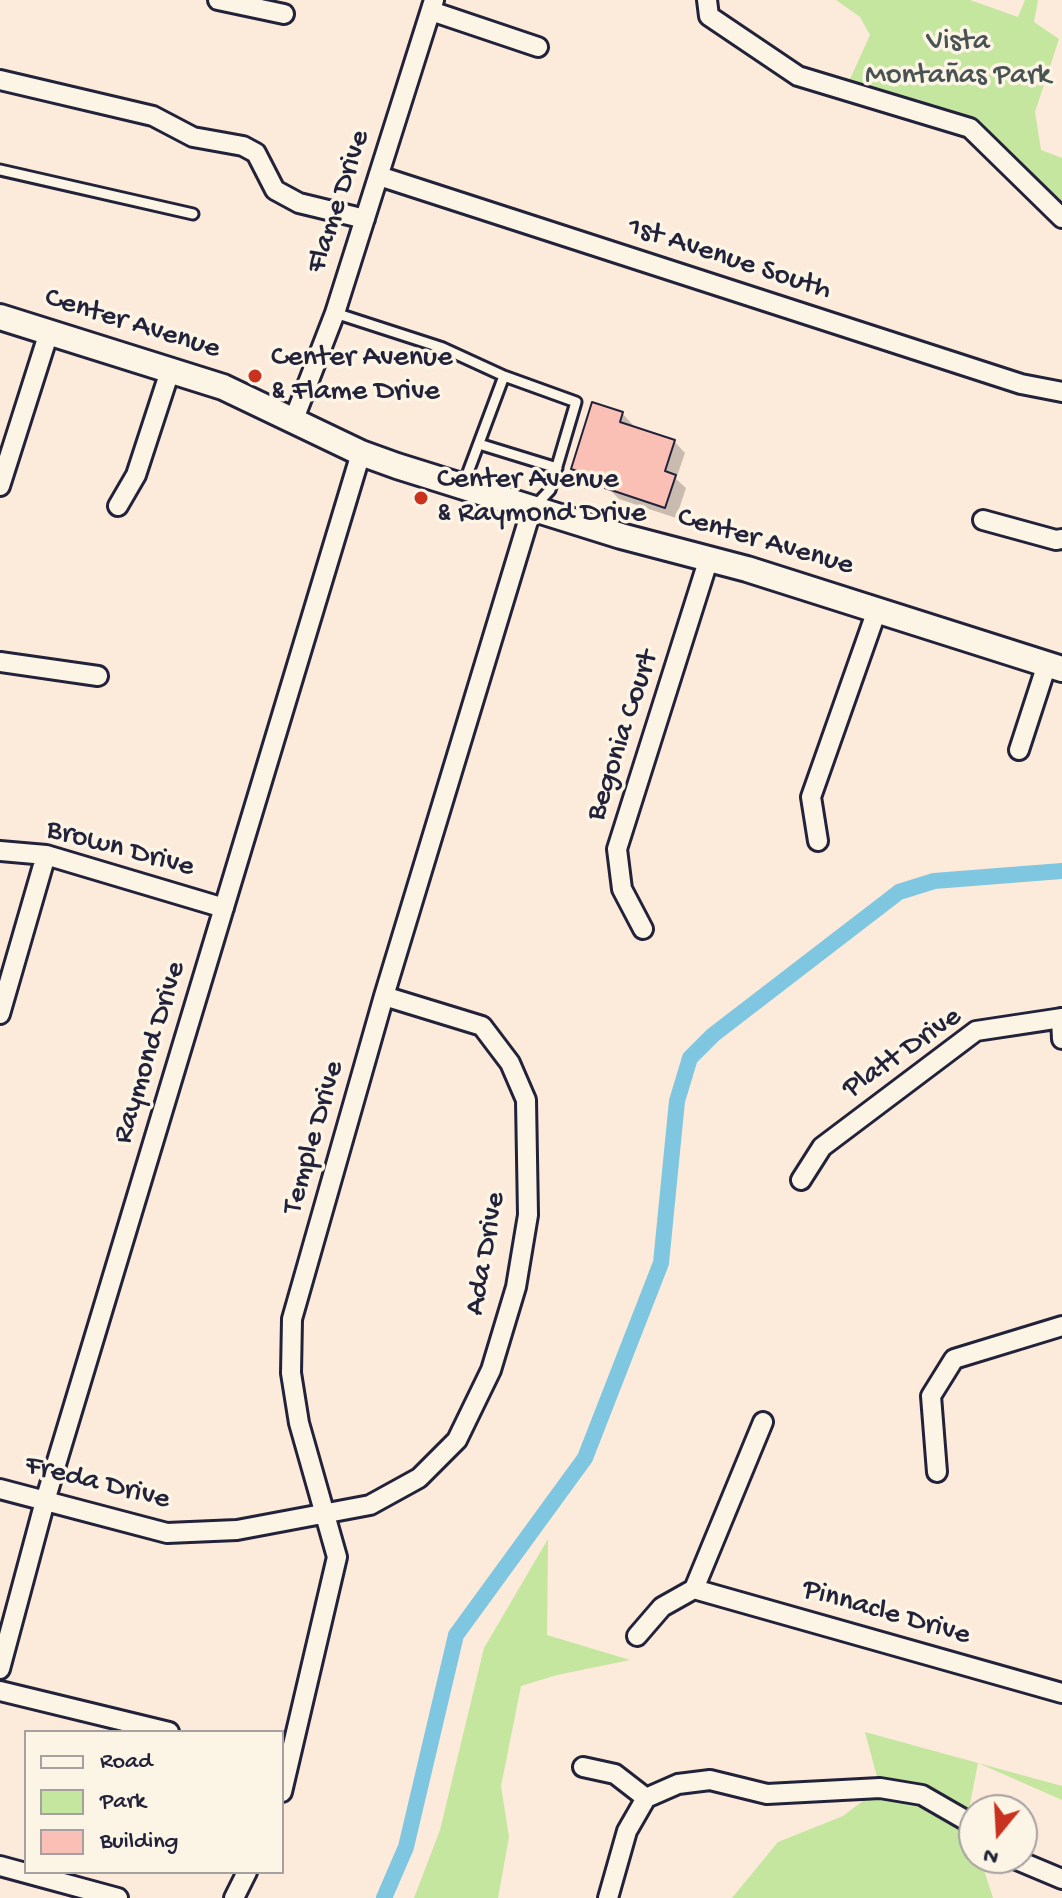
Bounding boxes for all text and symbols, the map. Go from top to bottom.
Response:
park label: Vista Montañas Park [865,25,1051,96]
street label: Flame Drive [300,126,380,278]
street label: 1st Avenue South [623,210,835,310]
street label: Center Avenue [40,281,224,369]
place label: Center Avenue & Flame Drive [271,341,453,412]
marker: Center Avenue & Flame Drive [246,367,264,385]
place label: Center Avenue & Raymond Drive [437,463,646,534]
marker: Center Avenue & Raymond Drive [412,489,430,507]
street label: Center Avenue [673,501,857,585]
street label: Begonia Court [580,646,668,826]
street label: Brown Drive [42,813,198,887]
street label: Raymond Drive [106,958,196,1148]
street label: Platt Drive [837,1000,969,1108]
street label: Temple Drive [276,1057,354,1219]
street label: Ada Drive [458,1190,516,1318]
street label: Freda Drive [21,1449,173,1519]
street label: Pinnacle Drive [798,1573,974,1655]
legend [24,1730,284,1874]
text: Road [100,1748,152,1777]
text: Park [100,1788,146,1817]
north arrow [958,1794,1038,1874]
text: Building [100,1828,178,1857]
text: N [980,1840,1002,1870]

